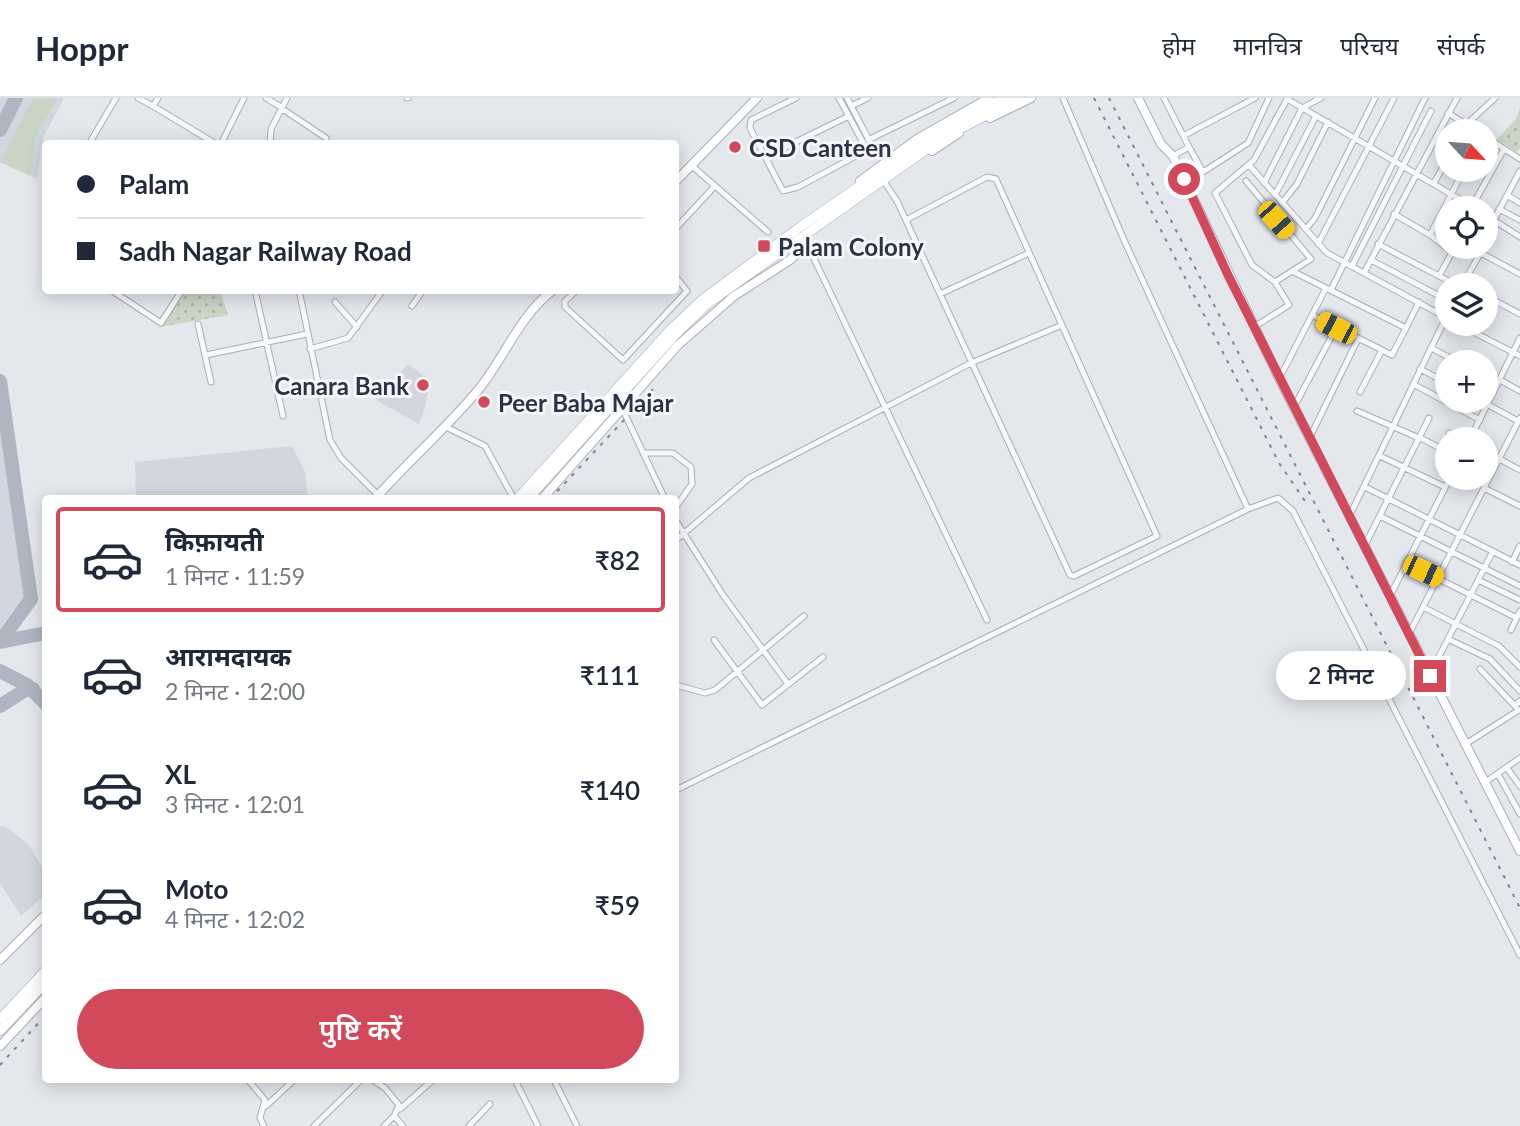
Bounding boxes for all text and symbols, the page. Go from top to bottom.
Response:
text: Hoppr [35,28,129,68]
text: होम [1162,31,1195,60]
text: मानचित्र [1233,31,1302,60]
text: परिचय [1340,31,1399,60]
text: संपर्क [1437,31,1485,60]
north arrow [1435,119,1498,182]
map controls [1435,119,1498,490]
place label: CSD Canteen [749,133,892,162]
marker: CSD Canteen [727,139,743,155]
route start [1168,163,1200,195]
text: Palam [119,168,189,200]
button: locate [1435,196,1498,259]
car [1255,197,1298,243]
place label: Palam Colony [778,232,924,261]
text: Sadh Nagar Railway Road [119,235,412,267]
marker: Palam Colony [756,238,772,254]
button: layers [1435,273,1498,336]
car [1313,309,1360,347]
button: + [1435,350,1498,413]
place label: Canara Bank [274,371,409,400]
marker: Canara Bank [415,377,431,393]
place label: Peer Baba Majar [498,388,673,417]
marker: Peer Baba Majar [476,394,492,410]
button: − [1435,427,1498,490]
text: किफ़ायती [165,525,264,557]
icon: car [81,528,144,591]
text: ₹82 [595,544,640,576]
car [1400,553,1447,589]
text: 1 मिनट · 11:59 [165,562,305,590]
text: आरामदायक [165,640,291,672]
icon: car [81,643,144,706]
callout: 2 मिनट [1276,652,1406,700]
text: ₹111 [580,659,640,691]
route end [1414,660,1446,692]
text: 2 मिनट [1308,661,1374,689]
text: 2 मिनट · 12:00 [165,677,305,705]
icon: car [81,758,144,821]
text: XL [165,758,196,790]
text: ₹140 [580,774,640,806]
text: 3 मिनट · 12:01 [165,790,305,818]
icon: car [81,873,144,936]
text: Moto [165,873,228,905]
text: ₹59 [595,889,640,921]
text: 4 मिनट · 12:02 [165,905,305,933]
button: पुष्टि करें [77,989,644,1069]

